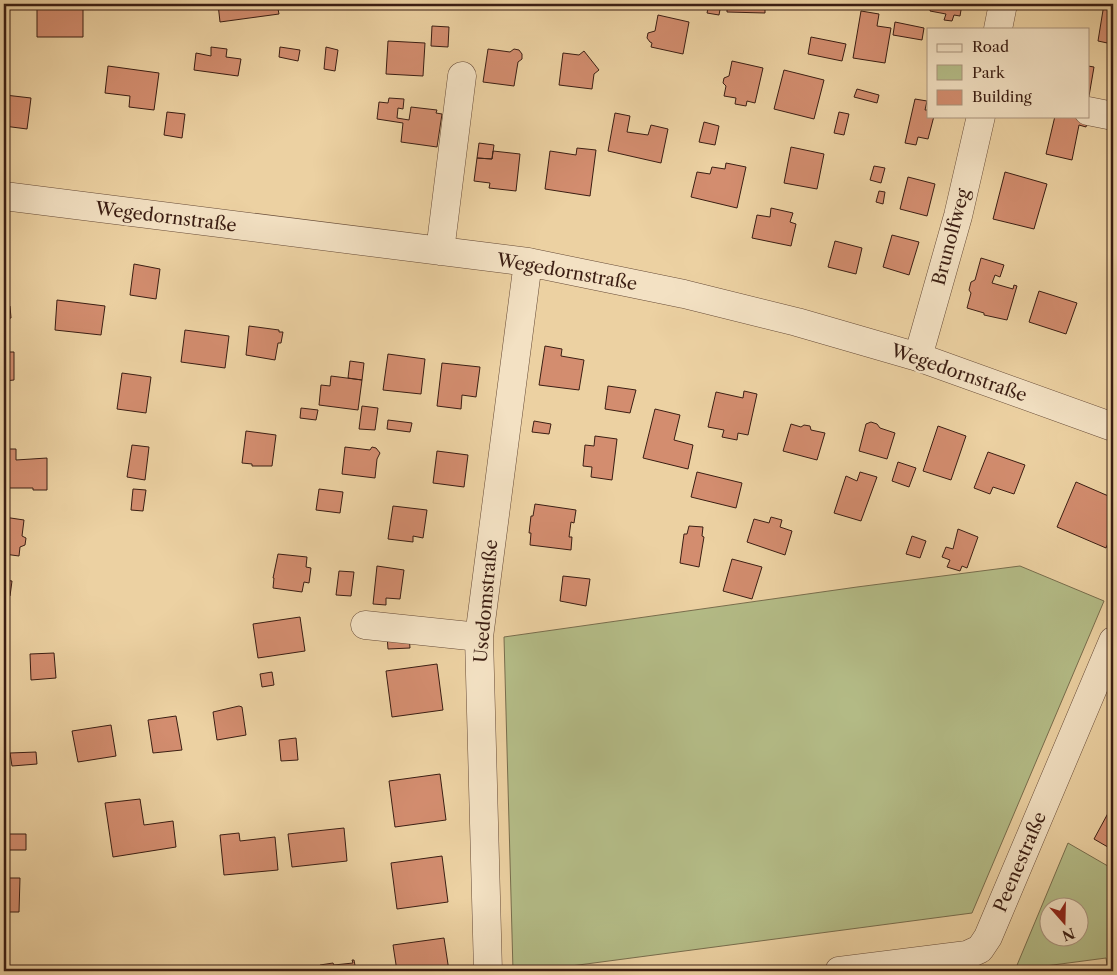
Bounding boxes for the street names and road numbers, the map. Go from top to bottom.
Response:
street label: Brunolfweg [928,186,975,288]
street label: Wegedornstraße [93,197,238,237]
street label: Wegedornstraße [494,249,639,295]
street label: Wegedornstraße [887,339,1030,407]
street label: Usedomstraße [470,538,502,664]
street label: Peenestraße [989,809,1051,915]

